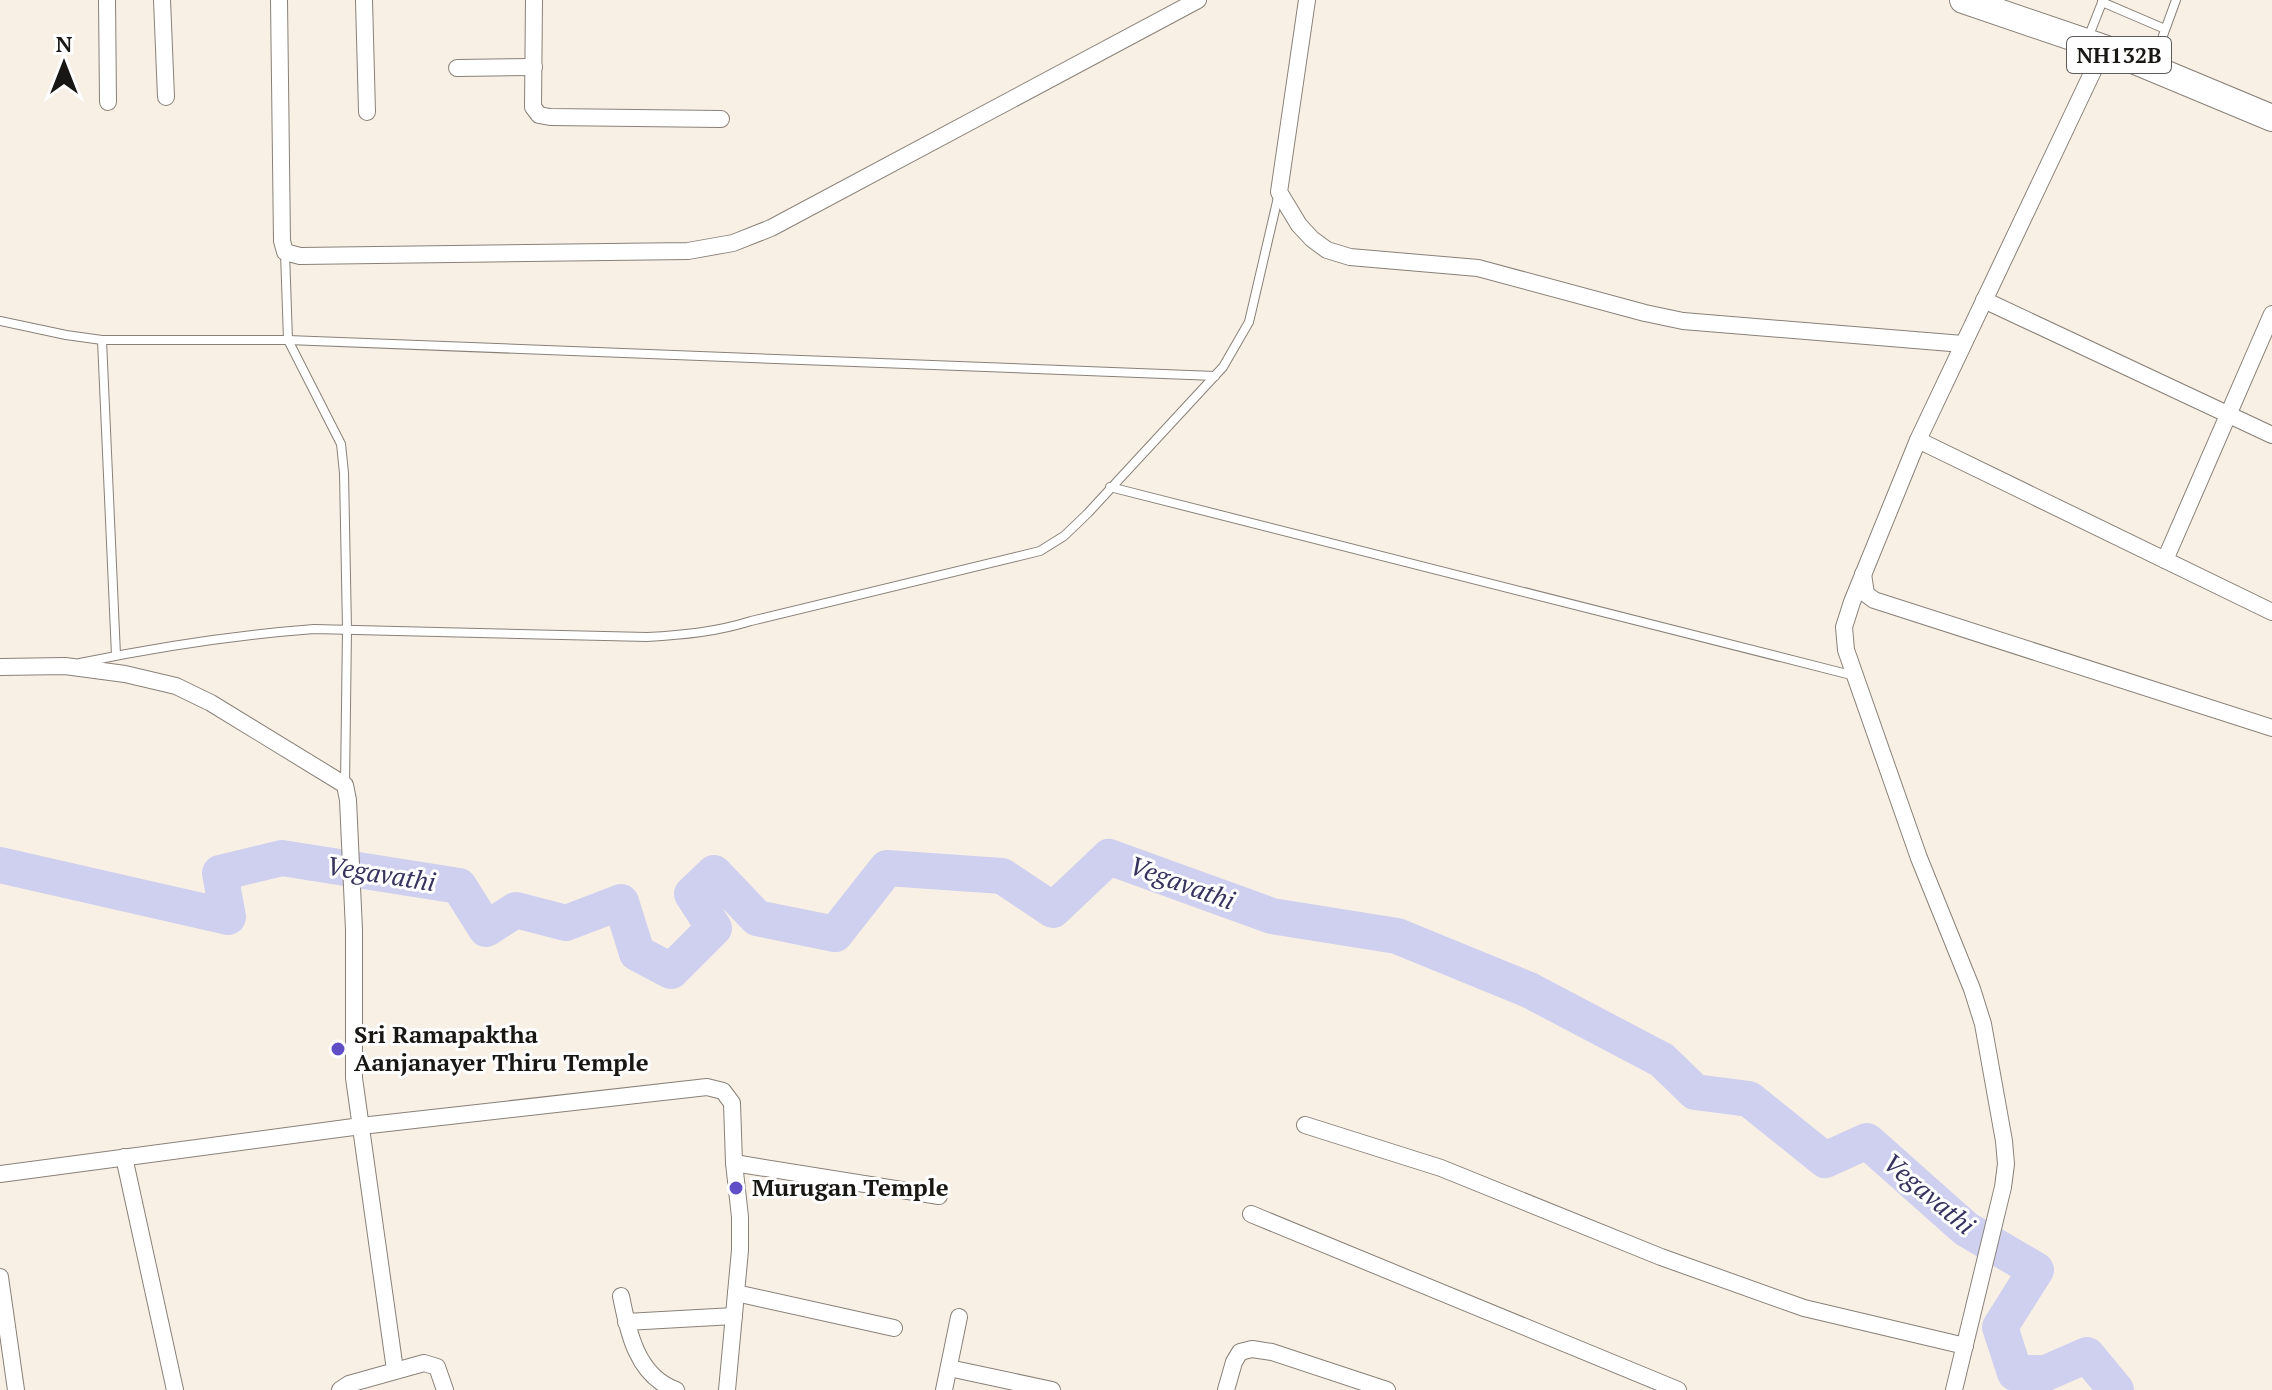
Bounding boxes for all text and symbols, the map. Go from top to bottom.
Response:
north arrow [24,24,104,104]
text: N [56,29,73,58]
road number: NH132B [2067,37,2171,73]
water label: Vegavathi [1125,847,1240,917]
water label: Vegavathi [324,848,438,898]
place label: Sri Ramapaktha Aanjanayer Thiru Temple [354,1018,649,1078]
marker: Sri Ramapaktha Aanjanayer Thiru Temple [329,1040,347,1058]
water label: Vegavathi [1877,1145,1983,1242]
place label: Murugan Temple [752,1171,949,1203]
marker: Murugan Temple [727,1179,745,1197]

